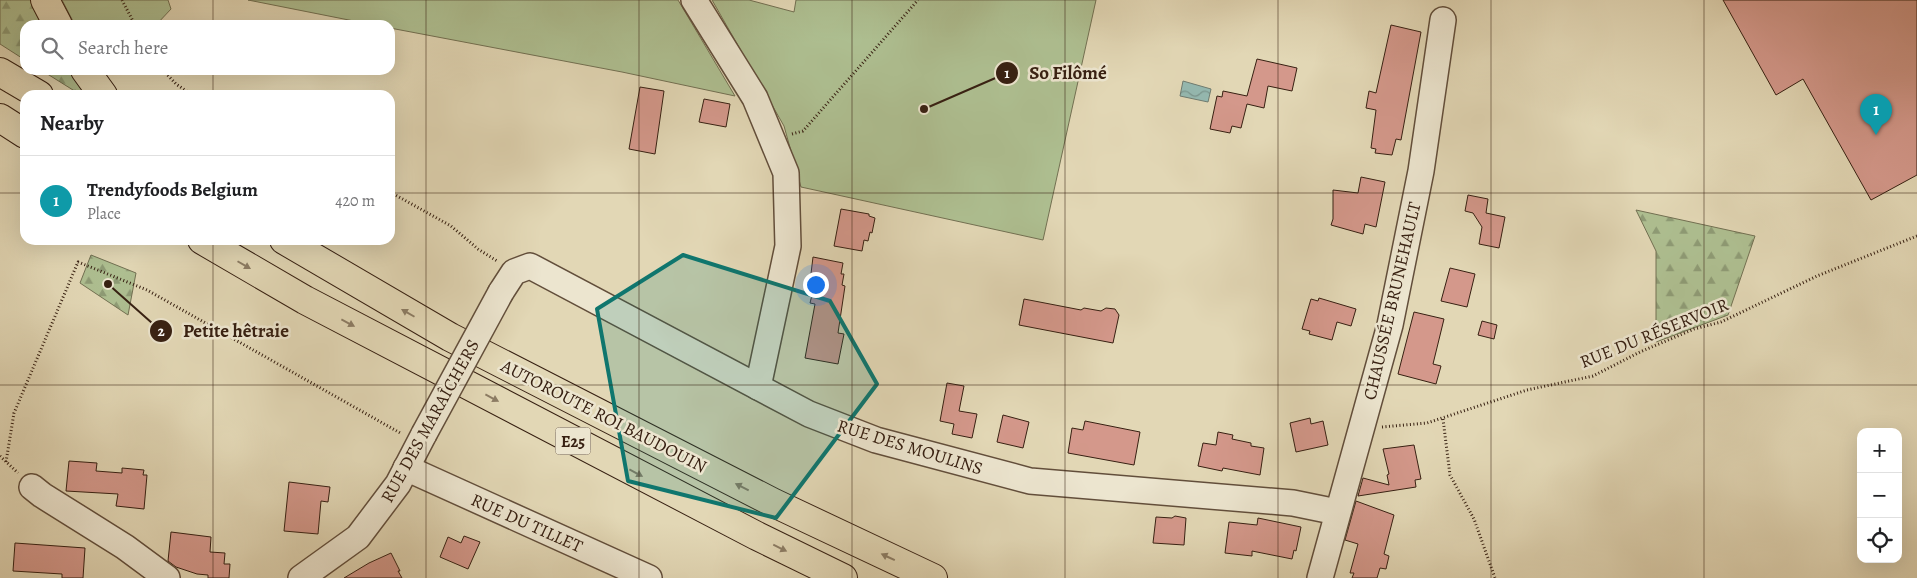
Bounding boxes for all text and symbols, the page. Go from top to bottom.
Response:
search box [20,20,395,75]
icon: search [38,34,66,62]
text: Search here [78,35,168,61]
callout: So Filômé [995,56,1117,90]
text: So Filômé [1029,60,1107,86]
text: 1 [1004,63,1010,83]
pin: 1 [1860,94,1892,135]
text: Nearby [40,109,103,137]
text: Trendyfoods Belgium [87,177,258,203]
text: 1 [53,190,59,212]
text: 420 m [335,190,375,212]
street label: CHAUSSÉE BRUNEHAULT [1358,199,1427,402]
text: Place [87,203,121,225]
one-way arrow [238,260,251,269]
your location [803,272,829,298]
street label: RUE DU RÉSERVOIR [1576,292,1732,374]
one-way arrow [402,308,415,317]
callout: Petite hêtraie [148,314,299,348]
text: Petite hêtraie [183,318,289,344]
one-way arrow [341,319,355,327]
text: 2 [157,321,165,341]
street label: RUE DES MARAÎCHERS [375,335,485,507]
street label: AUTOROUTE ROI BAUDOUIN [496,353,711,478]
one-way arrow [485,394,499,402]
street label: RUE DES MOULINS [834,413,986,481]
road number: E25 [556,428,590,454]
map controls [1857,428,1902,563]
button: + [1857,428,1902,473]
one-way arrow [629,469,643,477]
button: − [1857,473,1902,518]
one-way arrow [735,483,749,491]
street label: RUE DU TILLET [467,488,587,558]
button: locate [1857,518,1902,563]
one-way arrow [773,544,787,552]
one-way arrow [881,553,896,562]

